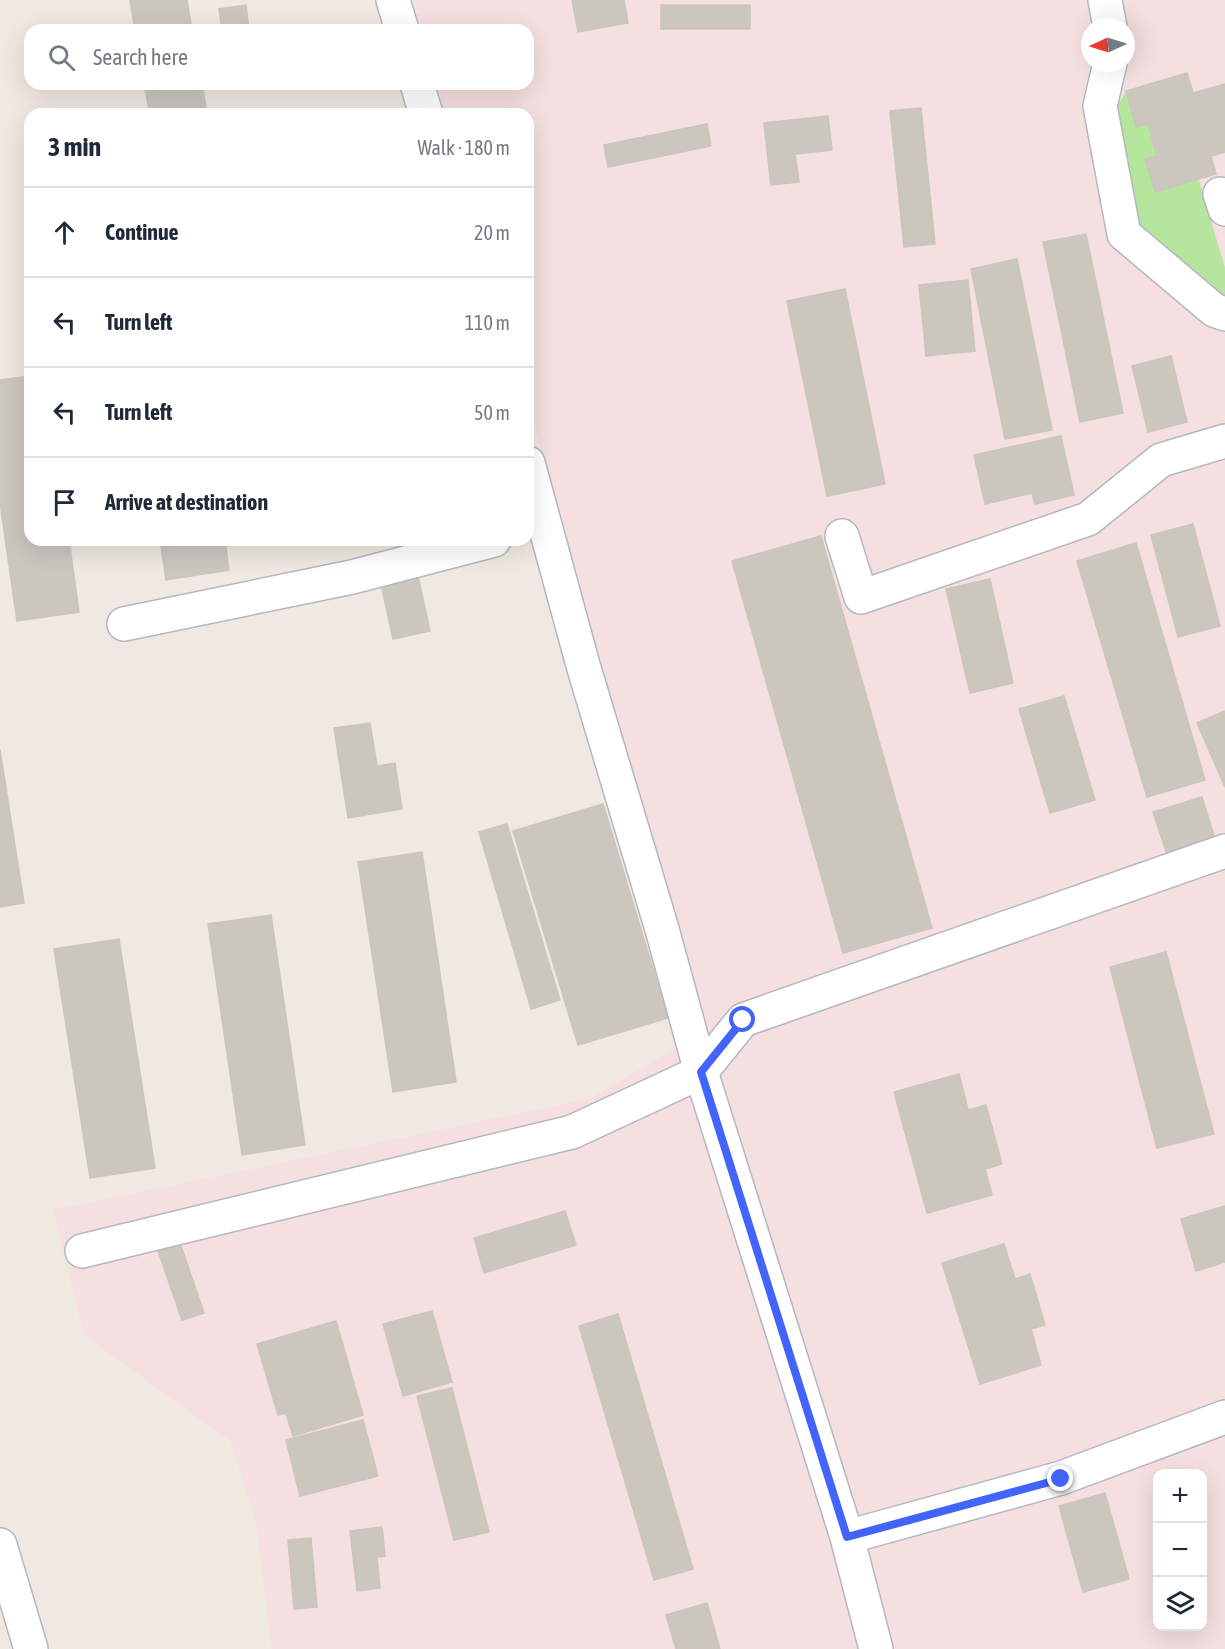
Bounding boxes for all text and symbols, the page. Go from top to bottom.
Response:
north arrow [1081,18,1135,72]
search box [24,24,534,90]
icon: search [45,41,78,74]
text: Search here [93,44,188,70]
text: 3 min [48,132,101,162]
text: Walk · 180 m [418,136,510,159]
icon: ahead [48,216,81,249]
text: Continue [105,219,179,245]
text: 20 m [474,221,510,244]
icon: left [48,306,81,339]
text: Turn left [105,309,172,335]
text: 110 m [465,311,510,334]
icon: left [48,396,81,429]
text: Turn left [105,399,172,425]
text: 50 m [474,401,510,424]
icon: arrive [48,486,81,519]
text: Arrive at destination [105,489,268,515]
route start [729,1006,755,1032]
route end [1047,1465,1073,1491]
map controls [1153,1469,1207,1631]
button: + [1153,1469,1207,1523]
button: − [1153,1523,1207,1577]
button: layers [1153,1577,1207,1631]

